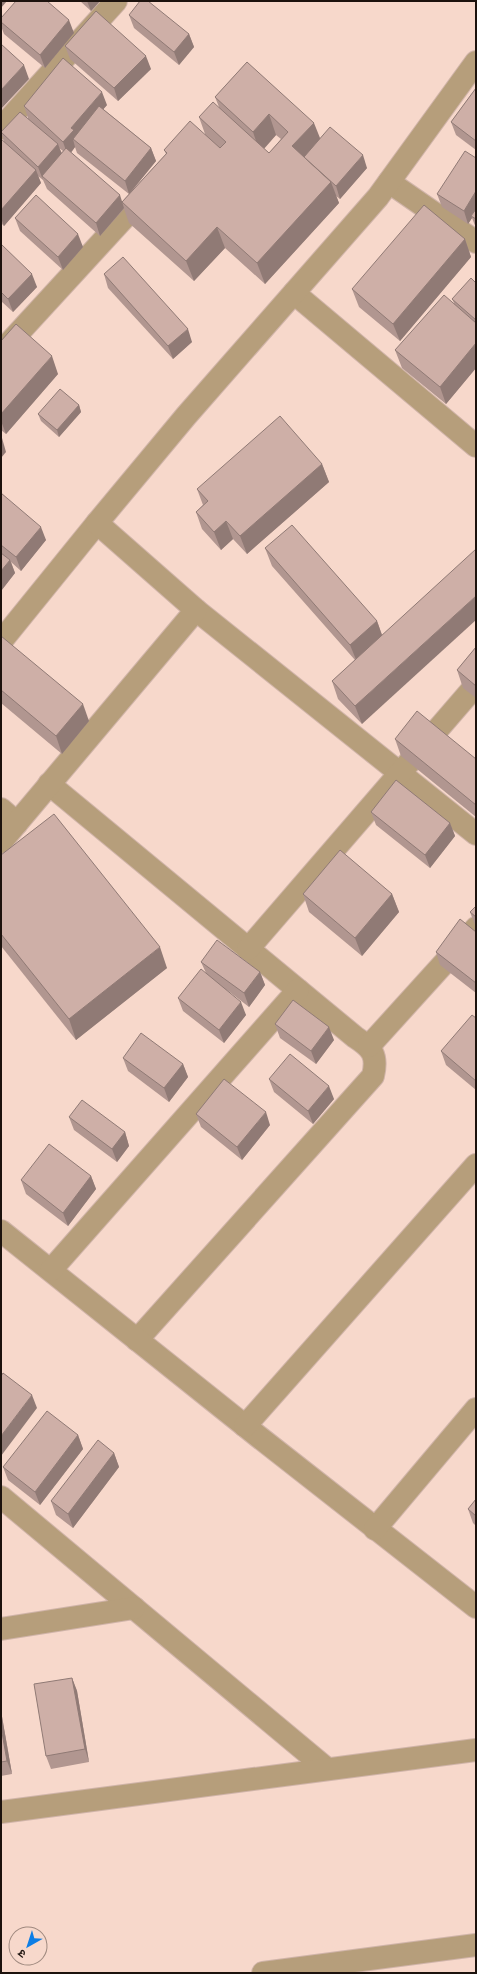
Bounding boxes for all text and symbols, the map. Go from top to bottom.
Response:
north arrow [8,1926,48,1966]
text: उ [14,1945,29,1961]

